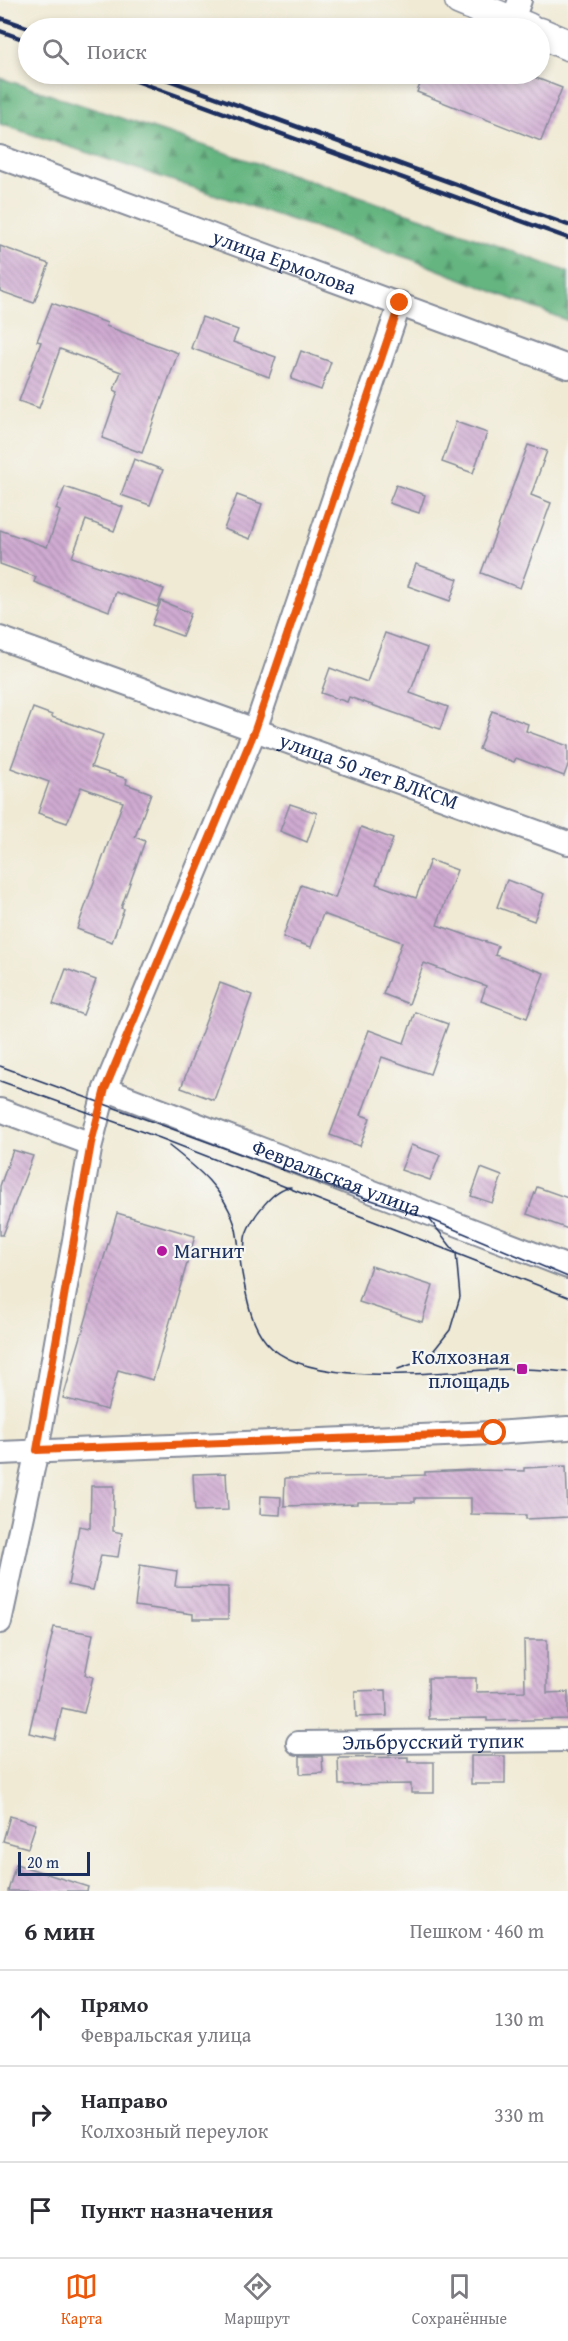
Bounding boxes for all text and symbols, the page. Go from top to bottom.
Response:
search box [18,18,550,84]
icon: search [39,35,72,68]
text: Поиск [87,35,147,67]
street label: улица Ермолова [207,220,361,302]
route end [386,289,412,315]
street label: улица 50 лет ВЛКСМ [274,724,463,817]
street label: Февральская улица [248,1131,426,1224]
place label: Магнит [174,1235,244,1266]
marker: Магнит [155,1244,169,1258]
place label: Колхозная площадь [411,1341,510,1396]
marker: Колхозная площадь [515,1362,529,1376]
route start [480,1419,506,1445]
street label: Эльбрусский тупик [342,1724,524,1758]
scale bar [18,1849,90,1876]
text: 20 m [27,1850,59,1874]
text: 6 мин [24,1911,95,1950]
text: Пешком · 460 m [410,1916,544,1945]
text: Прямо [81,1988,148,2020]
icon: ahead [24,2002,57,2035]
text: 130 m [494,2004,544,2033]
text: Февральская улица [81,2020,251,2049]
text: Направо [81,2084,168,2116]
icon: right [24,2098,57,2131]
text: 330 m [494,2100,544,2129]
text: Колхозный переулок [81,2116,268,2145]
icon: arrive [24,2194,57,2227]
text: Пункт назначения [81,2194,273,2226]
tab: Карта [61,2270,102,2330]
tab: Маршрут [224,2270,290,2330]
tab: Сохранённые [412,2270,507,2330]

